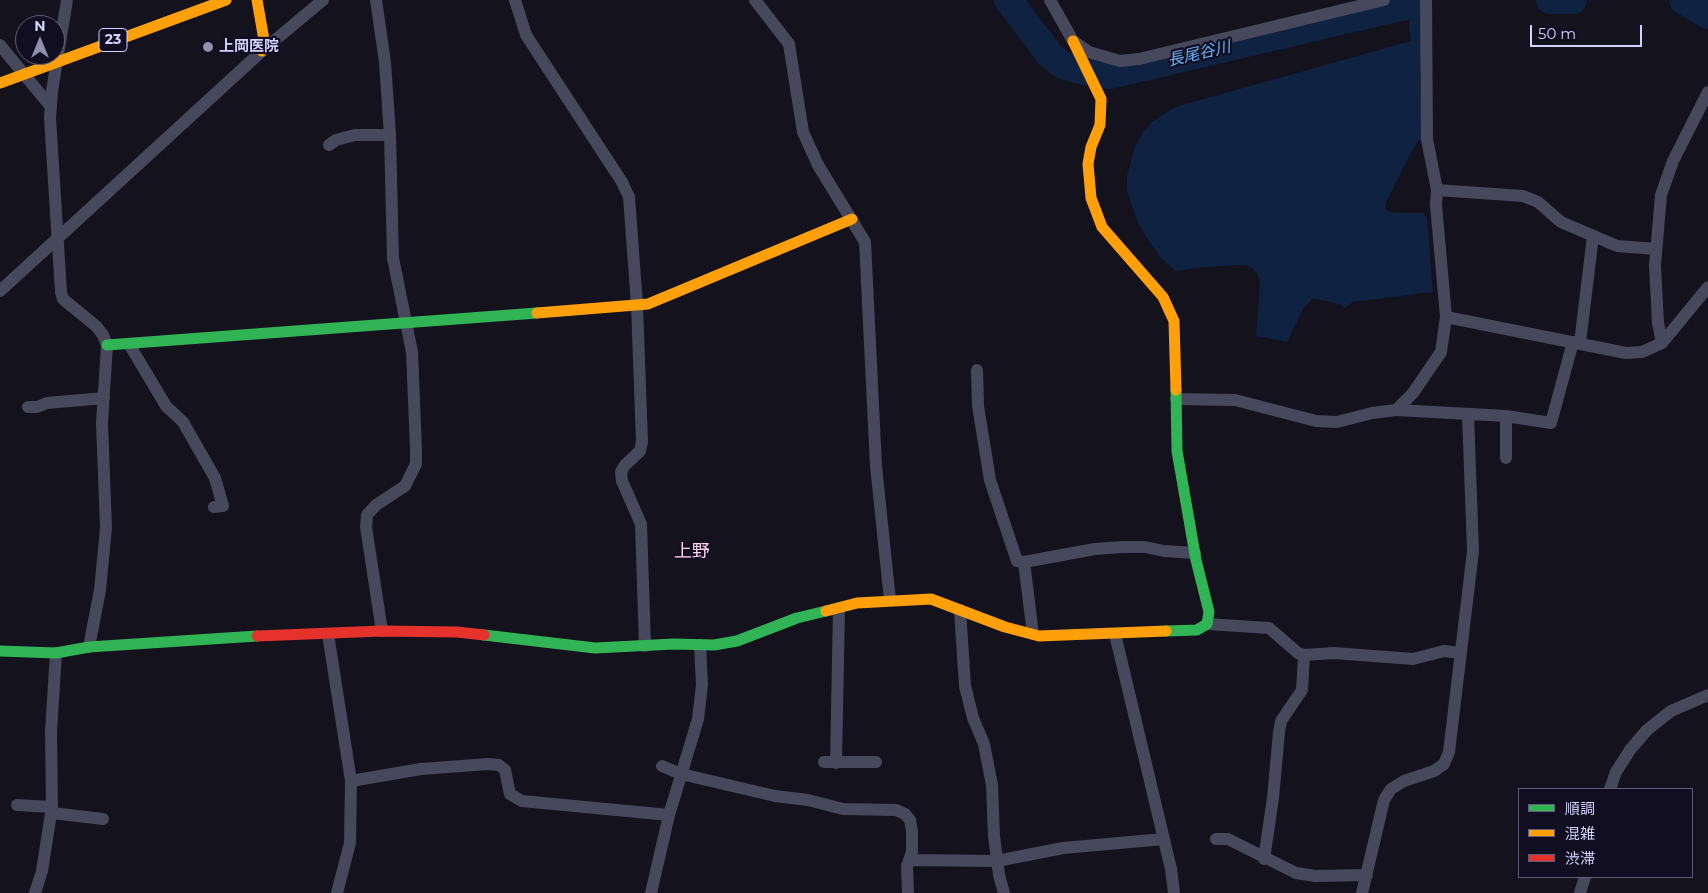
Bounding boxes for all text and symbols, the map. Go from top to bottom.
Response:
north arrow [15,15,65,65]
scale bar [1533,15,1646,47]
text: N [34,17,46,35]
text: 50 m [1538,24,1576,43]
road number: 23 [99,28,127,52]
water label: 長尾谷川 [1166,37,1232,71]
place label: 上岡医院 [219,38,279,56]
marker: 上岡医院 [201,40,215,54]
district label: 上野 [674,541,710,563]
legend [1518,788,1693,878]
text: 順調 [1565,799,1595,818]
text: 混雑 [1565,824,1595,843]
text: 渋滞 [1565,849,1595,868]

